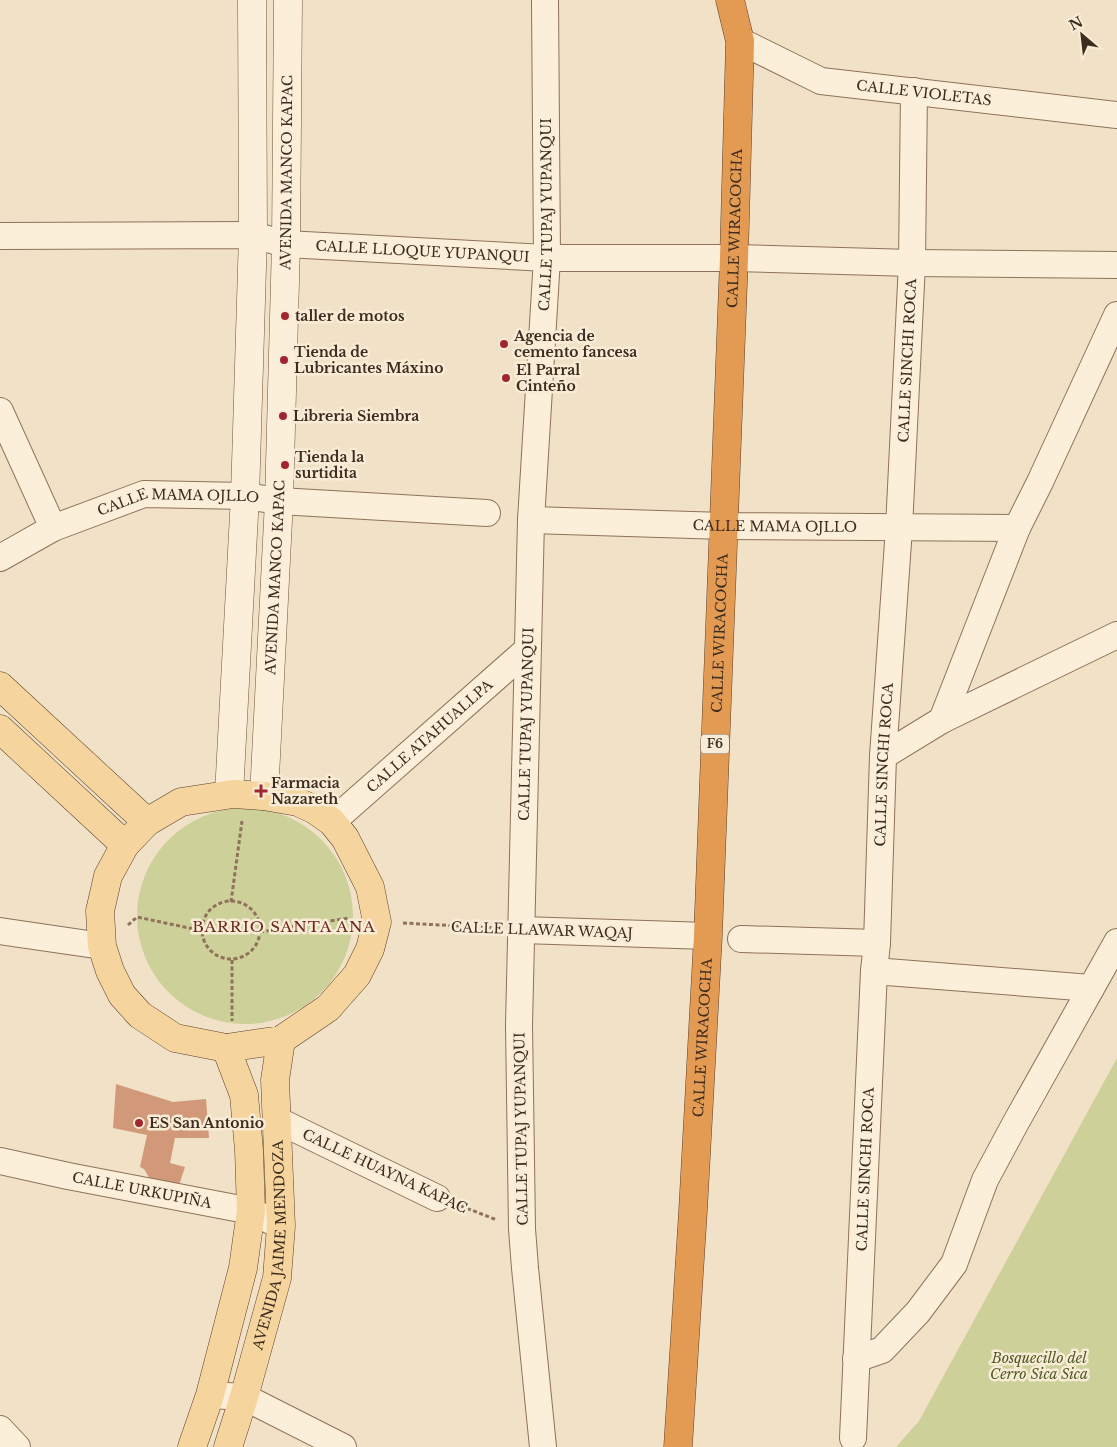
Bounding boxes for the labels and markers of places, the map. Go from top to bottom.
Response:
place label: taller de motos [295,307,405,325]
marker: taller de motos [279,310,291,322]
place label: Agencia de cemento fancesa [513,327,637,361]
marker: Agencia de cemento fancesa [498,338,510,350]
place label: Tienda de Lubricantes Máxino [294,343,443,377]
marker: Tienda de Lubricantes Máxino [278,354,290,366]
place label: El Parral Cinteño [516,361,580,395]
marker: El Parral Cinteño [500,372,512,384]
place label: Libreria Siembra [293,407,419,425]
marker: Libreria Siembra [277,410,289,422]
place label: Tienda la surtidita [295,448,364,482]
marker: Tienda la surtidita [279,459,291,471]
place label: Farmacia Nazareth [271,774,340,808]
marker: Farmacia Nazareth [255,785,267,797]
place label: ES San Antonio [149,1114,264,1132]
marker: ES San Antonio [133,1117,145,1129]

